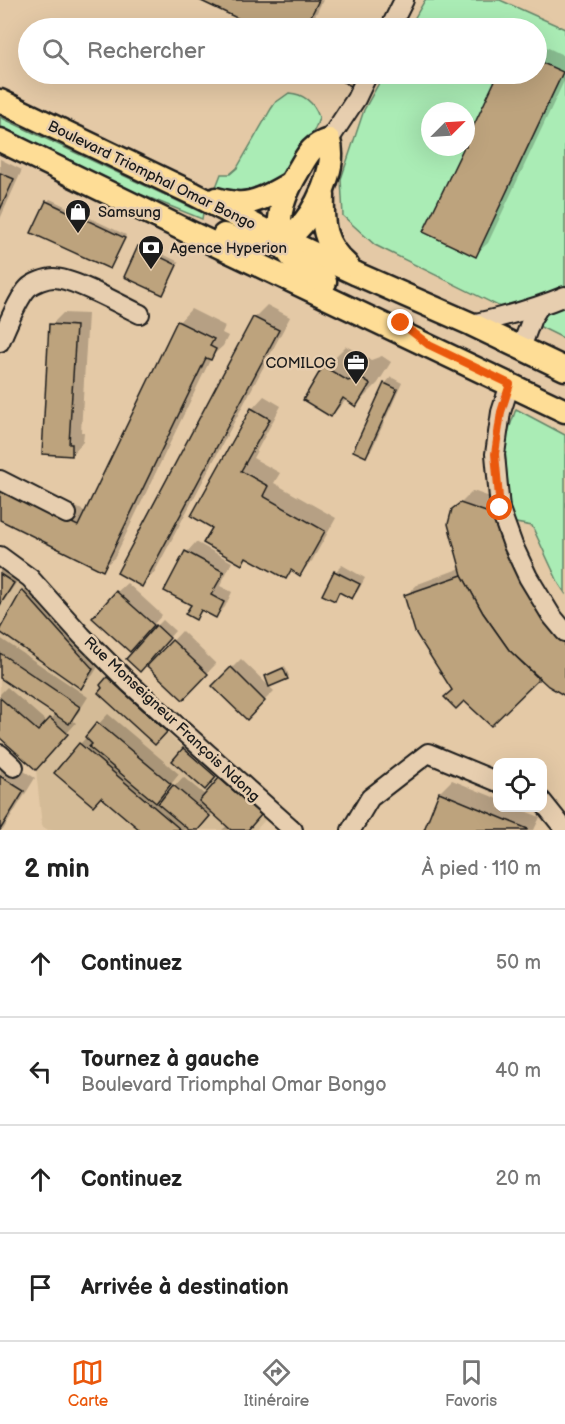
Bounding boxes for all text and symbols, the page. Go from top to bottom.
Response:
search box [18,18,547,84]
icon: search [39,35,72,68]
text: Rechercher [87,38,205,65]
north arrow [421,102,475,156]
street label: Boulevard Triomphal Omar Bongo [45,117,259,234]
shop icon: Samsung [63,197,93,235]
place label: Samsung [98,203,161,222]
bank icon: Agence Hyperion [136,233,166,271]
place label: Agence Hyperion [170,239,287,258]
route end [387,309,413,335]
office icon: COMILOG [341,348,371,386]
place label: COMILOG [266,354,336,373]
route start [486,494,512,520]
street label: Rue Monseigneur François Ndong [80,633,264,806]
map controls [493,758,547,812]
button: locate [493,758,547,812]
text: 2 min [24,854,90,885]
text: À pied · 110 m [422,857,541,881]
icon: ahead [24,947,57,980]
text: Continuez [81,950,182,977]
text: 50 m [496,951,541,975]
text: Tournez à gauche [81,1046,259,1073]
icon: left [24,1055,57,1088]
text: 40 m [495,1059,541,1083]
text: Boulevard Triomphal Omar Bongo [81,1073,387,1097]
icon: ahead [24,1163,57,1196]
text: Continuez [81,1166,182,1193]
text: 20 m [496,1167,541,1191]
icon: arrive [24,1271,57,1304]
text: Arrivée à destination [81,1274,289,1301]
tab: Carte [68,1356,108,1411]
tab: Itinéraire [244,1356,309,1411]
tab: Favoris [445,1356,497,1411]

